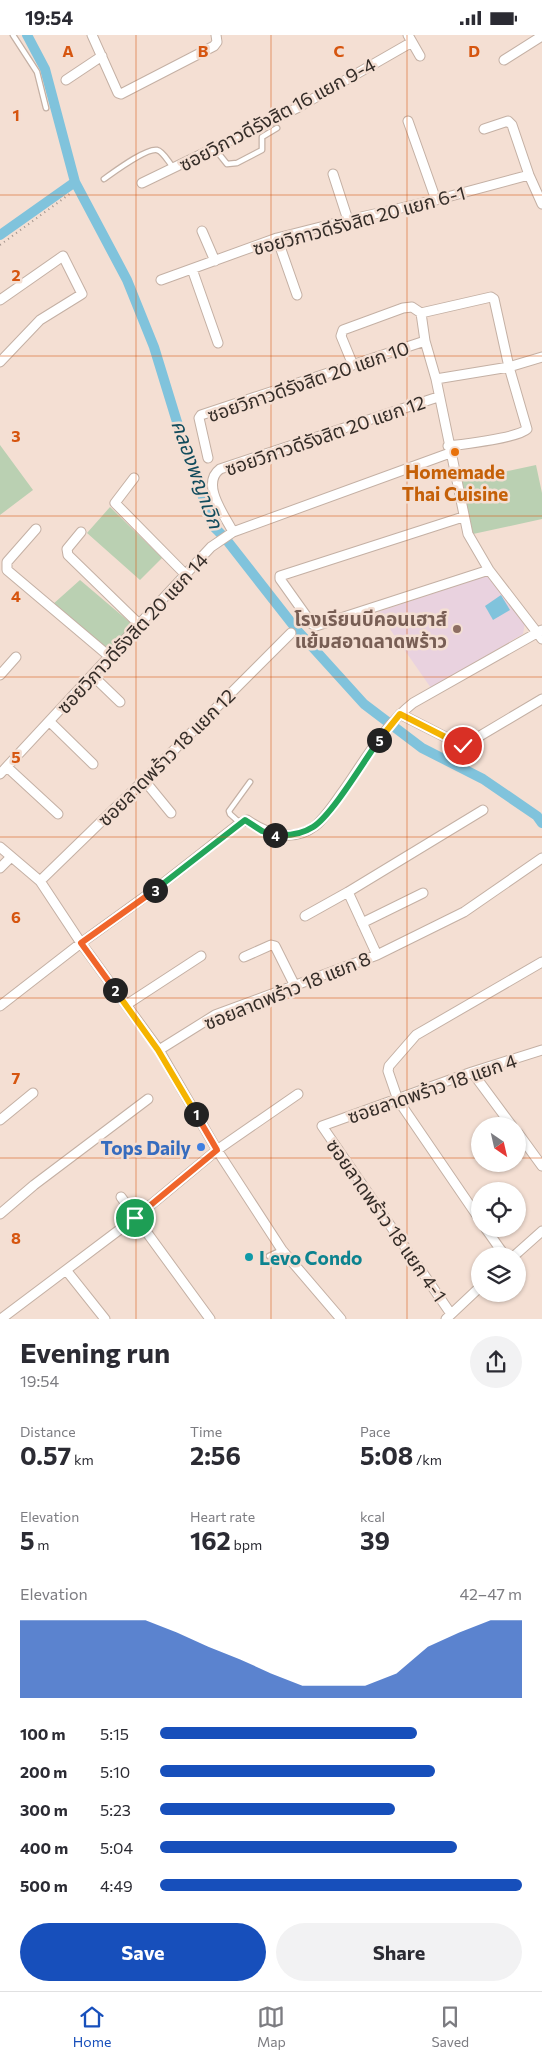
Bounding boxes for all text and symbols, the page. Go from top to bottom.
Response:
text: 19:54 [25,6,73,29]
text: A [62,41,74,60]
text: B [198,41,209,60]
text: C [334,41,345,60]
text: D [468,41,480,60]
street label: ซอยวิภาวดีรังสิต 16 แยก 9-4 [175,52,379,176]
text: 1 [12,105,20,124]
street label: ซอยวิภาวดีรังสิต 20 แยก 6-1 [250,181,468,259]
text: 2 [11,265,21,284]
street label: ซอยวิภาวดีรังสิต 20 แยก 10 [204,336,412,426]
street label: ซอยวิภาวดีรังสิต 20 แยก 12 [222,390,428,480]
water label: คลองพญาเวิก [167,416,229,532]
text: 3 [11,426,21,445]
marker: Homemade Thai Cuisine [449,446,461,458]
place label: Homemade Thai Cuisine [402,460,508,505]
street label: ซอยวิภาวดีรังสิต 20 แยก 14 [52,548,212,718]
text: 4 [11,586,21,605]
place label: โรงเรียนบีคอนเฮาส์ แย้มสอาดลาดพร้าว [294,607,447,652]
marker: โรงเรียนบีคอนเฮาส์ แย้มสอาดลาดพร้าว [451,623,463,635]
street label: ซอยลาดพร้าว 18 แยก 12 [93,684,239,830]
pin [442,725,484,767]
pin: 5 [366,727,392,753]
text: 5 [375,732,384,749]
icon: check [449,732,477,760]
text: 5 [11,747,21,766]
pin: 4 [262,823,288,847]
text: 4 [271,827,280,844]
pin: 3 [142,877,168,903]
text: 3 [151,882,160,899]
text: 6 [11,907,21,926]
street label: ซอยลาดพร้าว 18 แยก 8 [200,946,374,1034]
pin: 2 [102,977,128,1003]
text: 2 [112,982,119,999]
street label: ซอยลาดพร้าว 18 แยก 4 [344,1048,520,1128]
text: 7 [12,1068,21,1087]
pin: 1 [184,1101,208,1127]
text: 1 [193,1106,200,1123]
north arrow [471,1117,526,1173]
map controls [471,1117,526,1302]
street label: ซอยลาดพร้าว 18 แยก 4-1 [322,1134,452,1306]
place label: Tops Daily [100,1136,192,1159]
marker: Tops Daily [195,1141,207,1153]
button: locate [471,1182,526,1237]
pin [114,1197,156,1239]
icon: arrive [121,1204,149,1232]
text: 8 [11,1228,21,1247]
place label: Levo Condo [259,1246,362,1269]
button: layers [471,1247,526,1302]
marker: Levo Condo [243,1251,255,1263]
text: Evening run [20,1335,170,1369]
button: share [470,1336,522,1388]
text: 19:54 [20,1371,59,1390]
text: Distance [20,1423,76,1440]
text: Time [190,1423,222,1440]
text: Pace [360,1423,390,1440]
text: 0.57 [20,1440,71,1470]
text: 2:56 [190,1440,241,1470]
text: 5:08 [360,1440,413,1470]
text: km [71,1451,94,1468]
text: /km [413,1451,442,1468]
text: Elevation [20,1508,79,1525]
text: Heart rate [190,1508,255,1525]
text: kcal [360,1508,385,1525]
text: 5 [20,1525,35,1555]
text: 162 [190,1525,231,1555]
text: 39 [360,1525,390,1555]
text: m [35,1536,49,1553]
text: bpm [231,1536,262,1553]
text: Elevation [20,1584,88,1603]
text: 42–47 m [460,1584,522,1603]
text: 100 m [20,1724,66,1743]
text: 5:15 [100,1724,129,1743]
text: 200 m [20,1762,67,1781]
text: 5:10 [100,1762,130,1781]
text: 300 m [20,1800,68,1819]
text: 5:23 [100,1800,131,1819]
text: 400 m [20,1838,68,1857]
text: 5:04 [100,1838,133,1857]
text: 500 m [20,1876,68,1895]
text: 4:49 [100,1876,133,1895]
button: Save [20,1923,266,1981]
button: Share [276,1923,522,1981]
tab: Home [73,2003,111,2050]
tab: Map [257,2003,286,2050]
tab: Saved [431,2003,469,2050]

